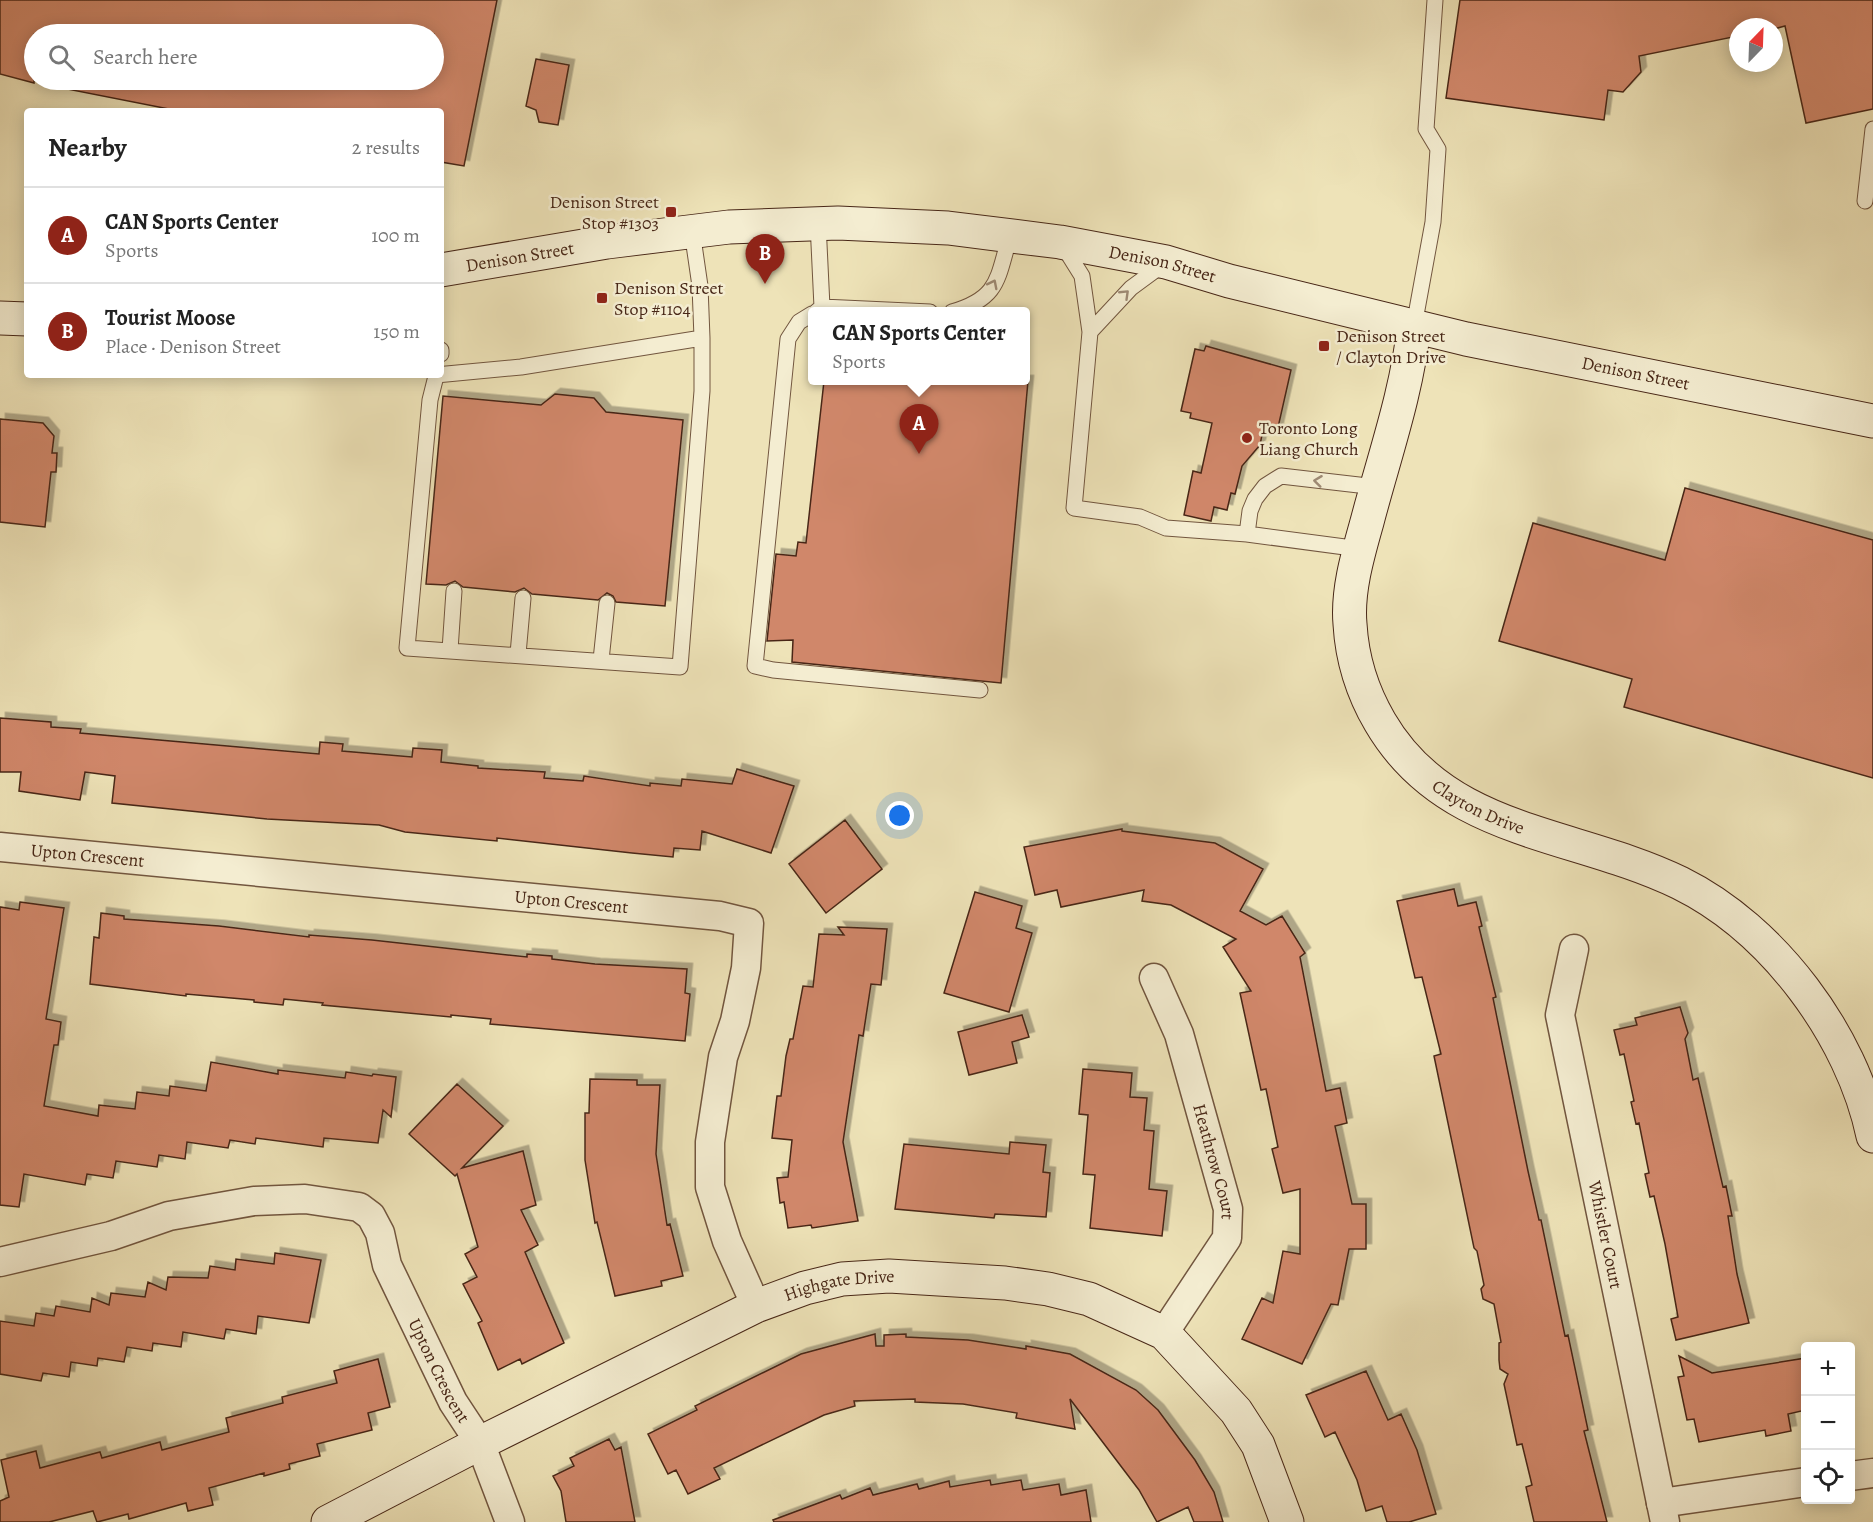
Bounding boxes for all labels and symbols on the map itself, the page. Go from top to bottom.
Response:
north arrow [1729,18,1783,72]
place label: Denison Street Stop #1303 [549,190,659,235]
marker: Denison Street Stop #1303 [664,205,678,219]
pin: B [746,234,784,284]
street label: Denison Street [464,236,576,278]
street label: Denison Street [1107,239,1219,288]
place label: Denison Street Stop #1104 [614,276,724,321]
one-way arrow [986,279,998,290]
marker: Denison Street Stop #1104 [595,291,609,305]
one-way arrow [1118,291,1129,302]
place label: Denison Street / Clayton Drive [1336,324,1446,369]
marker: Denison Street / Clayton Drive [1317,339,1331,353]
street label: Denison Street [1579,351,1692,396]
pin: A [900,404,938,454]
place label: Toronto Long Liang Church [1259,416,1359,461]
marker: Toronto Long Liang Church [1240,431,1254,445]
one-way arrow [1313,475,1322,488]
street label: Clayton Drive [1427,774,1528,840]
your location [885,801,914,830]
street label: Upton Crescent [30,838,146,873]
street label: Upton Crescent [513,884,629,919]
street label: Heathrow Court [1187,1101,1240,1220]
street label: Whistler Court [1582,1178,1628,1291]
street label: Highgate Drive [780,1264,895,1307]
street label: Upton Crescent [403,1314,476,1428]

